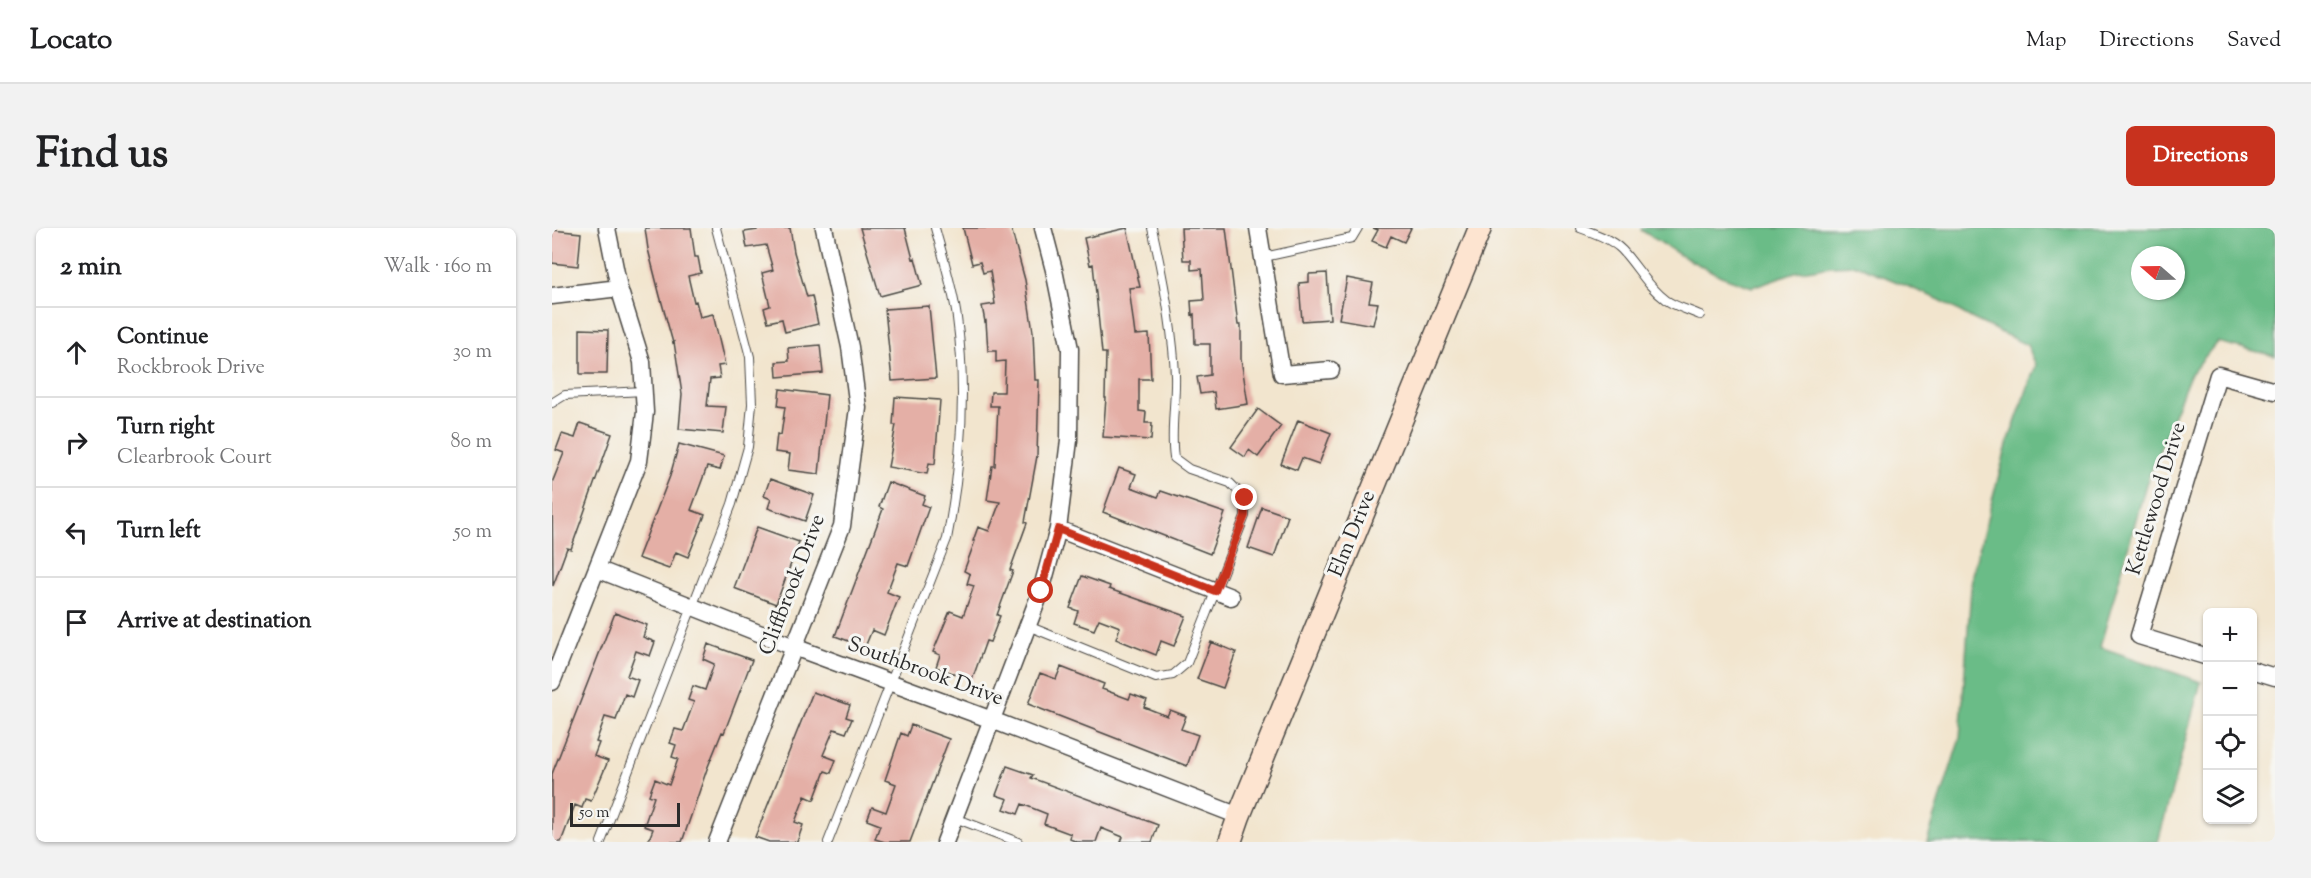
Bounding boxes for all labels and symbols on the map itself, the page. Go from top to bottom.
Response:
north arrow [2131,246,2185,300]
street label: Kettlewood Drive [2120,419,2194,579]
route end [1231,484,1257,510]
street label: Elm Drive [1322,486,1384,582]
street label: Cliffbrook Drive [752,510,834,660]
route start [1027,577,1053,603]
street label: Southbrook Drive [843,630,1007,714]
scale bar [570,800,680,828]

